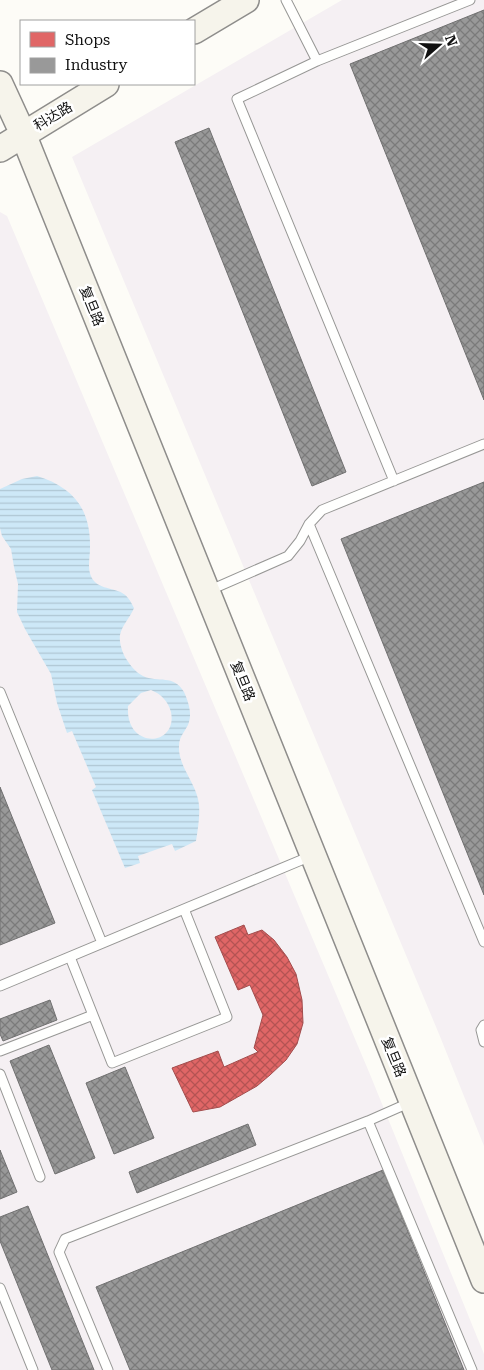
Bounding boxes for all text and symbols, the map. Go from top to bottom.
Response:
legend [20,20,195,85]
north arrow [414,20,464,70]
text: Shops [65,31,110,49]
text: N [442,33,461,49]
text: Industry [65,56,127,74]
street label: 科达路 [31,98,75,134]
street label: 复旦路 [77,284,107,328]
street label: 复旦路 [228,659,258,703]
street label: 复旦路 [379,1035,409,1079]

